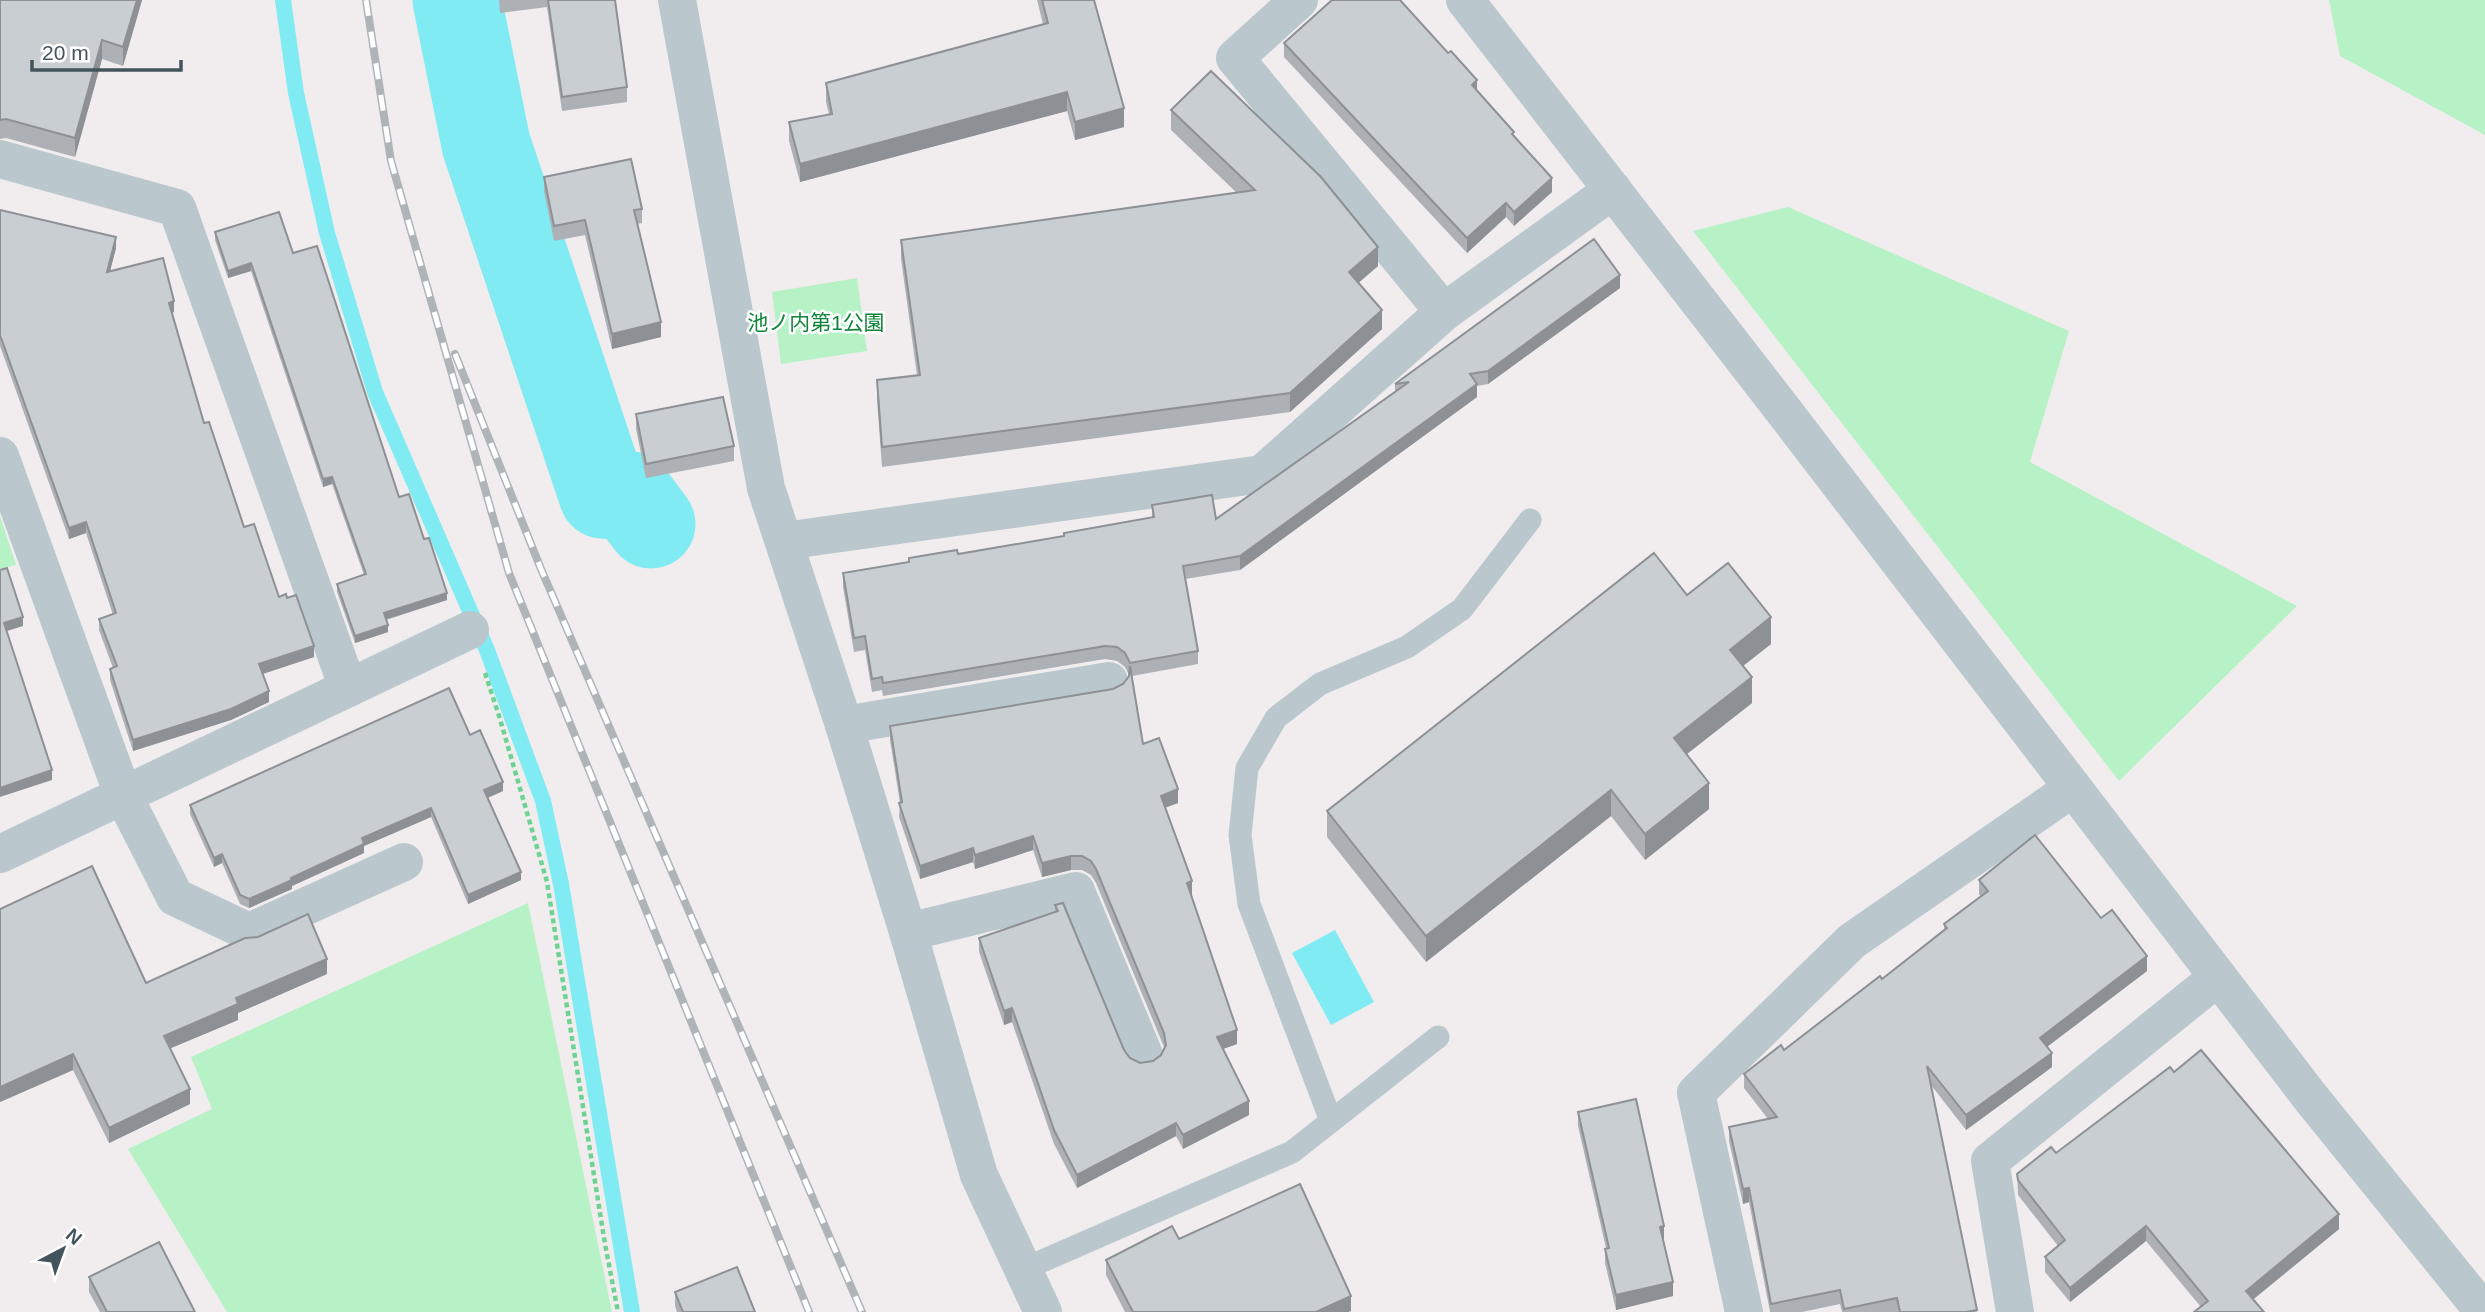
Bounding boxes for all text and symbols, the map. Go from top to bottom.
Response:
scale bar [32,28,180,72]
text: 20 m [42,41,89,64]
park label: 池ノ内第1公園 [747,311,885,334]
north arrow [28,1214,98,1284]
text: N [62,1224,86,1249]

